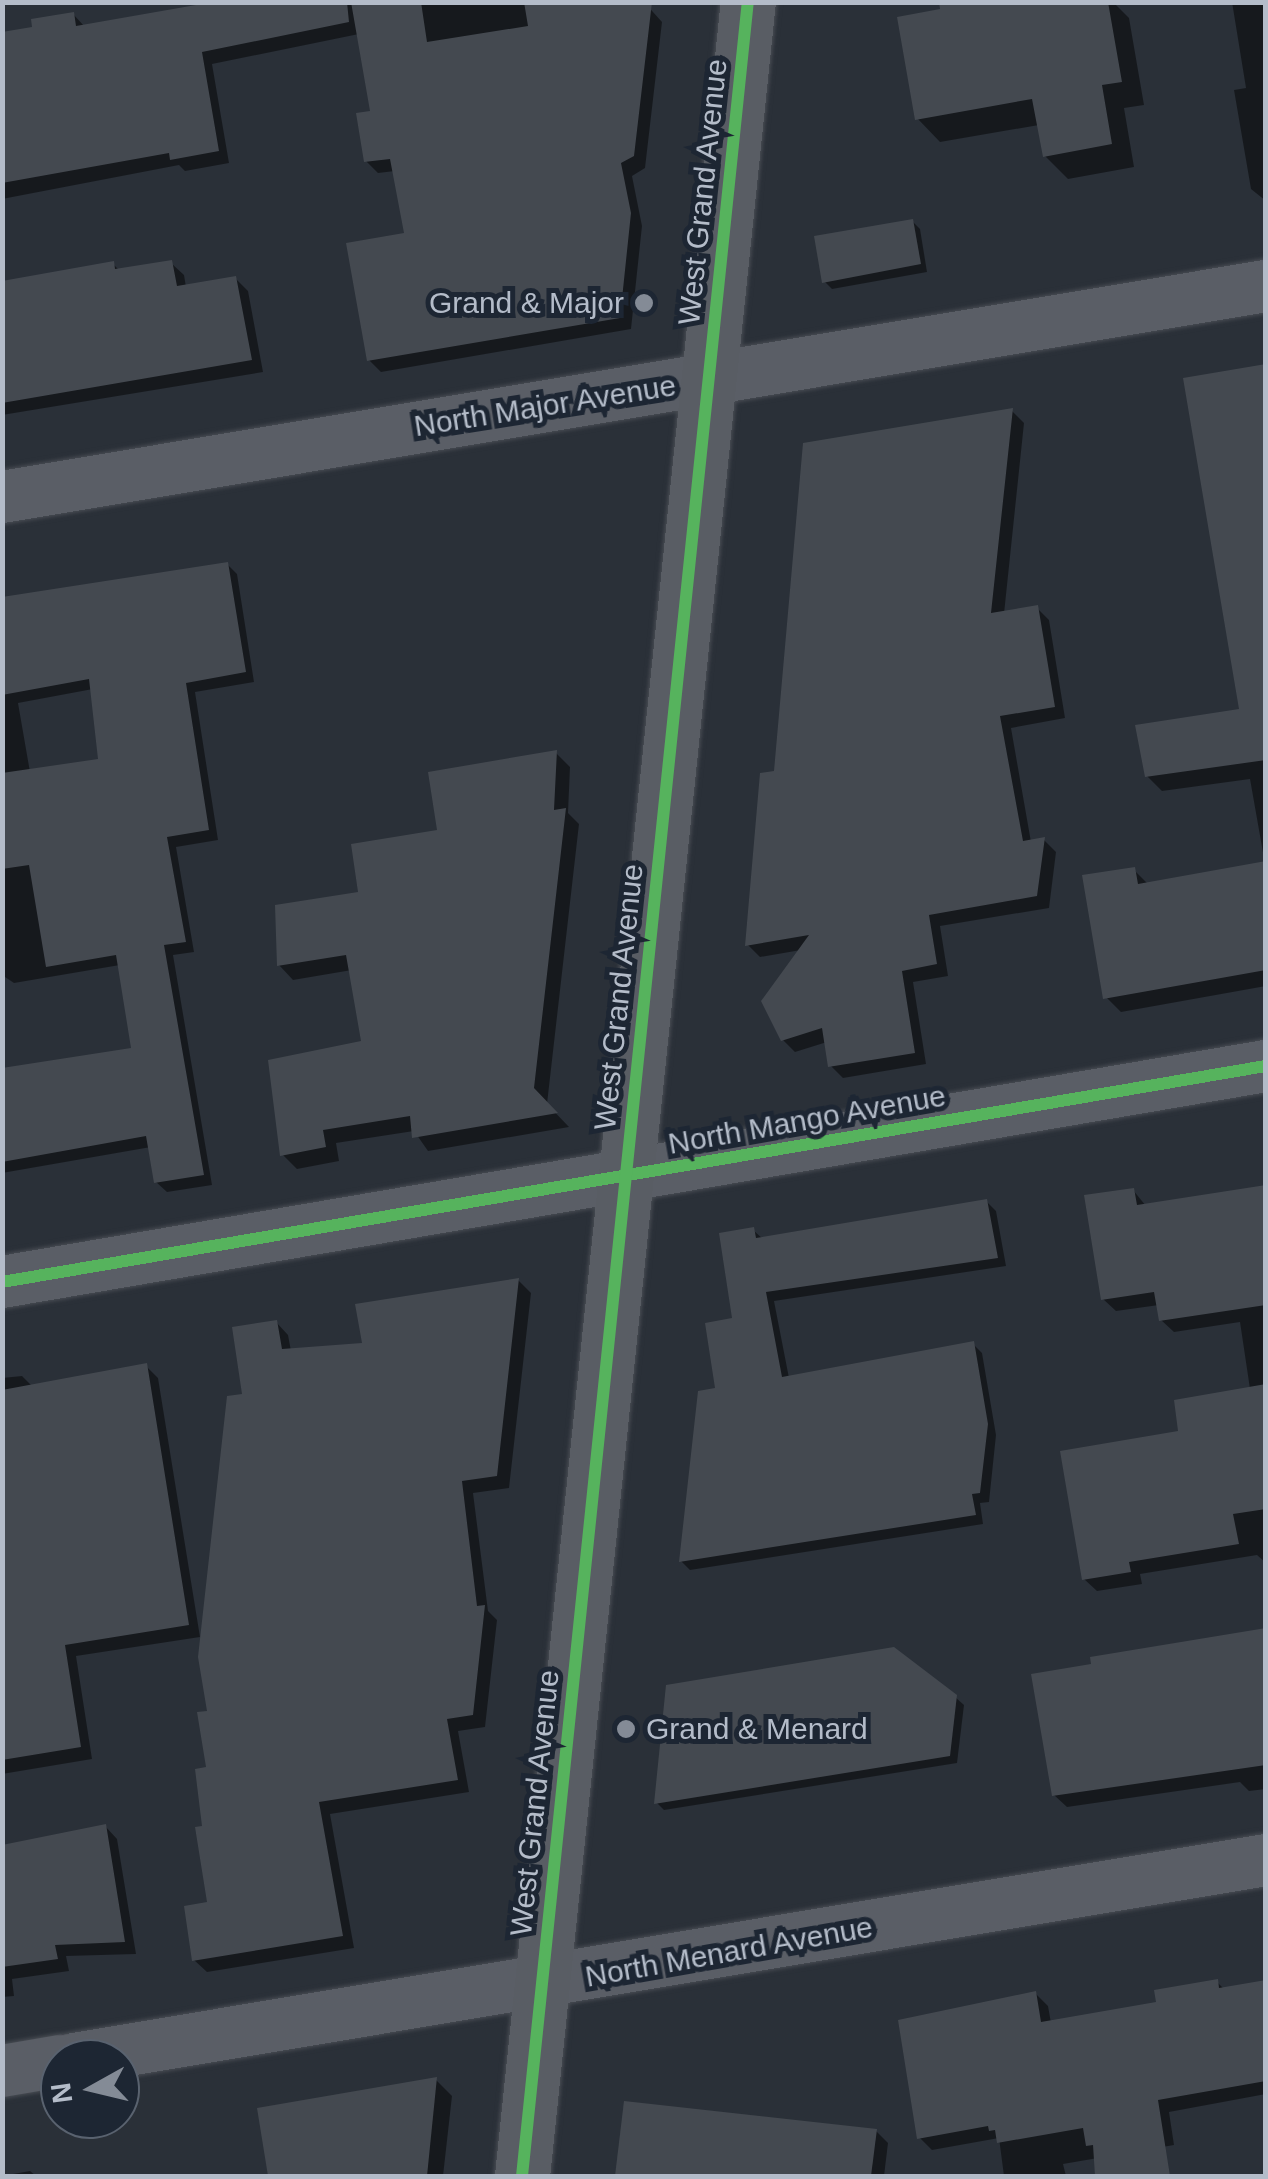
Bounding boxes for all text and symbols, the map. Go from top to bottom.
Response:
street label: West Grand Avenue [671,56,735,328]
place label: Grand & Major [429,285,624,321]
marker: Grand & Major [633,292,655,314]
street label: North Major Avenue [411,367,679,445]
street label: West Grand Avenue [587,861,651,1133]
street label: North Mango Avenue [665,1078,949,1162]
street label: West Grand Avenue [503,1667,567,1939]
place label: Grand & Menard [646,1711,868,1747]
marker: Grand & Menard [615,1718,637,1740]
street label: North Menard Avenue [582,1909,876,1995]
north arrow [40,2039,140,2139]
text: N [45,2081,79,2105]

